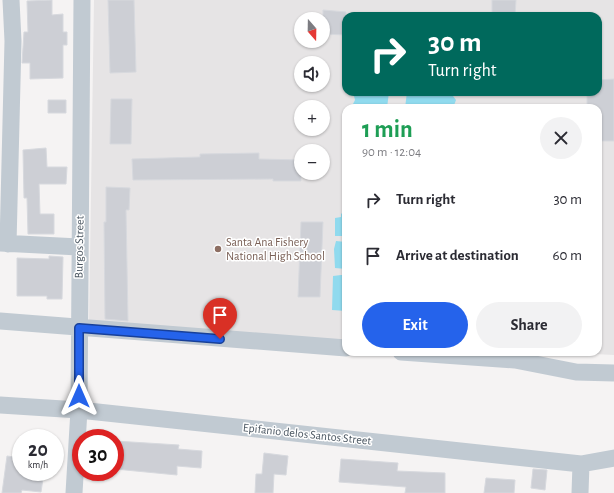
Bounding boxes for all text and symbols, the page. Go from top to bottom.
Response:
north arrow [294,12,330,48]
map controls [294,12,330,180]
icon: right [362,28,414,80]
text: 30 m [428,29,481,57]
button: sound [294,56,330,92]
text: Turn right [428,62,497,80]
button: + [294,100,330,136]
button: close [540,117,582,159]
text: 1 min [362,118,413,142]
button: − [294,144,330,180]
text: 90 m · 12:04 [362,146,421,159]
icon: right [362,189,384,211]
text: Turn right [396,192,455,207]
text: 30 m [553,192,582,207]
street label: Burgos Street [72,215,86,278]
place label: Santa Ana Fishery National High School [226,236,325,262]
marker: Santa Ana Fishery National High School [213,244,223,254]
icon: arrive [362,245,384,267]
text: Arrive at destination [396,248,519,263]
text: 60 m [553,248,582,263]
pin [203,298,237,339]
button: Exit [362,302,468,348]
button: Share [476,302,582,348]
icon: arrive [209,304,231,326]
position arrow [58,375,100,417]
street label: Epifanio delos Santos Street [242,421,372,447]
speed limit sign: 30 [72,429,124,481]
text: 20 [28,440,48,460]
text: km/h [28,460,48,470]

